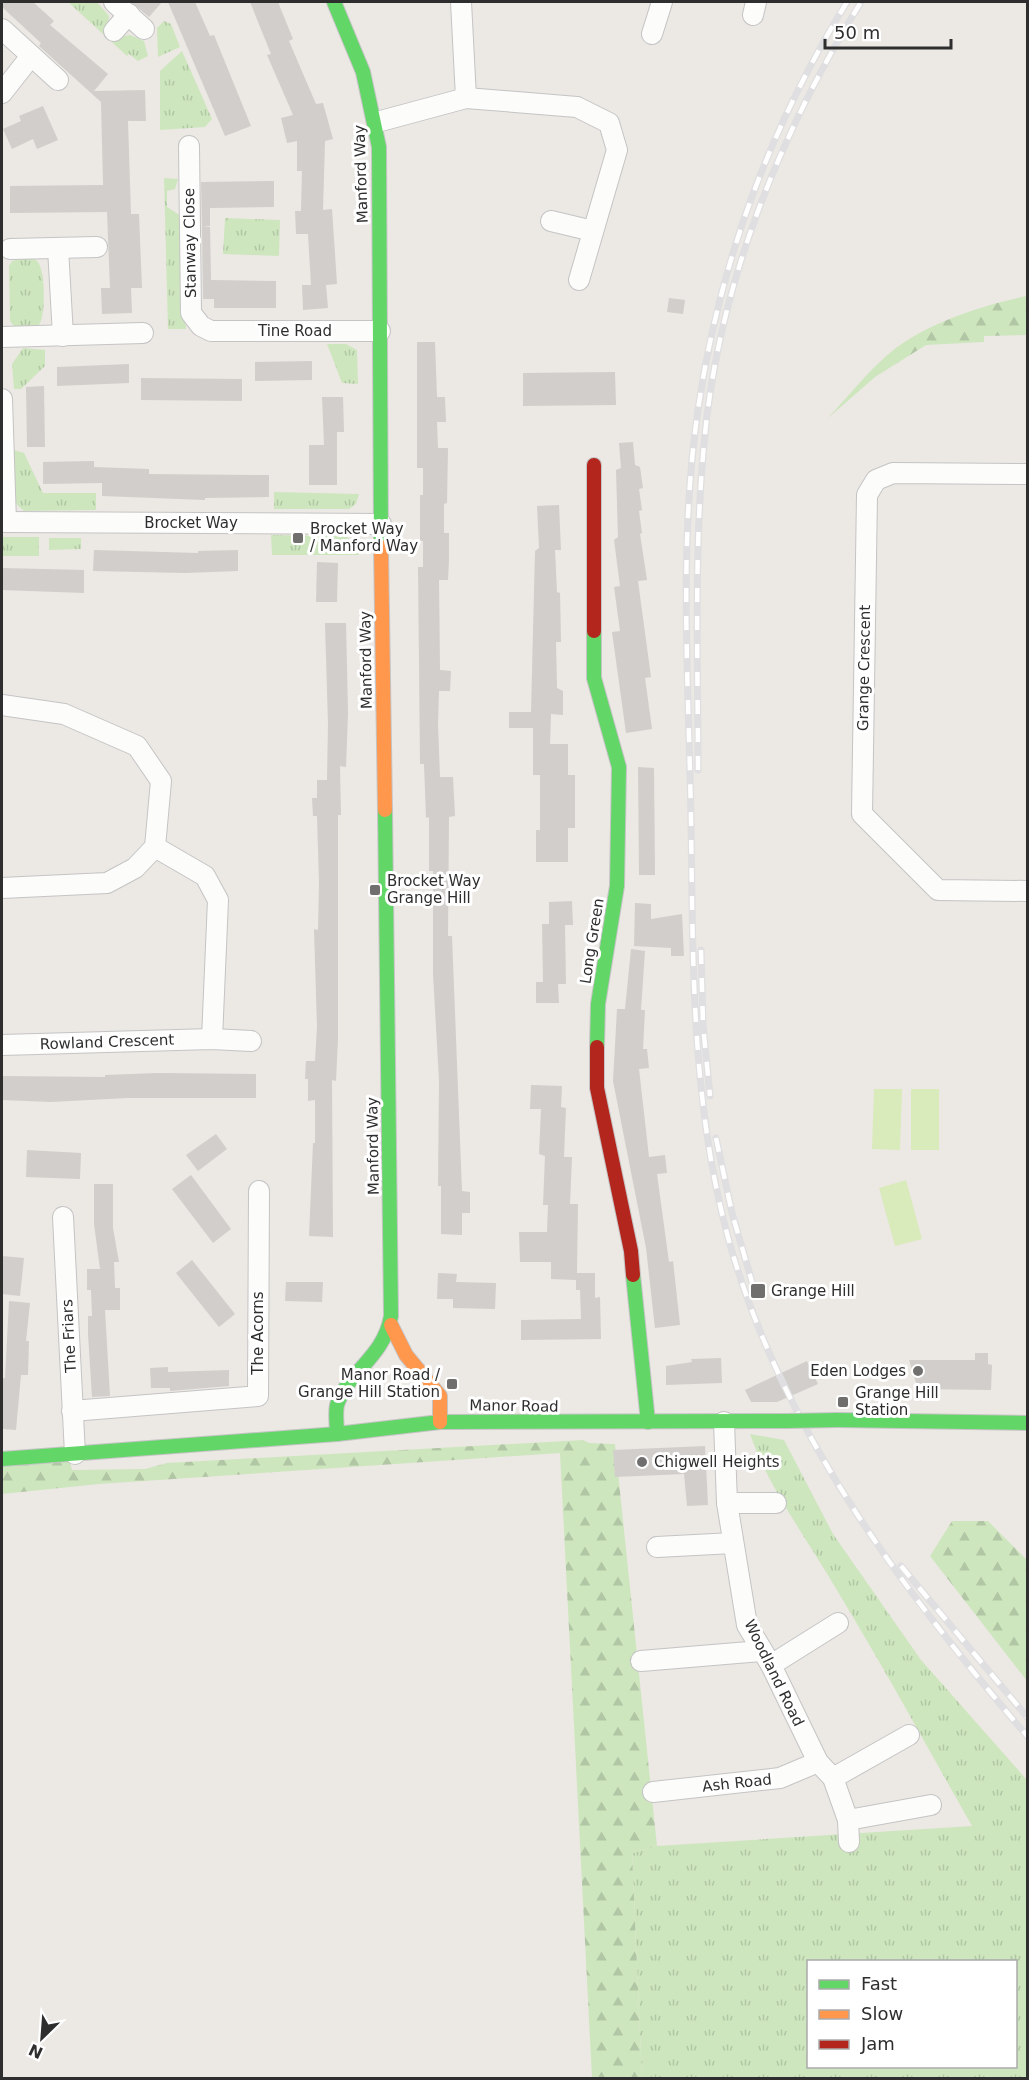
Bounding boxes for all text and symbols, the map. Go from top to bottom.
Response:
scale bar [825,12,951,50]
text: 50 m [834,22,880,43]
street label: Manford Way [350,124,372,223]
street label: Stanway Close [180,188,200,298]
street label: Tine Road [257,322,332,340]
street label: Brocket Way [144,514,238,532]
place label: Brocket Way / Manford Way [310,520,418,555]
marker: Brocket Way / Manford Way [291,531,305,545]
street label: Grange Crescent [854,605,874,731]
street label: Manford Way [356,611,376,709]
place label: Brocket Way Grange Hill [387,872,481,907]
marker: Brocket Way Grange Hill [368,883,382,897]
street label: Long Green [576,897,608,985]
street label: Rowland Crescent [39,1031,175,1053]
street label: Manford Way [363,1097,383,1195]
marker: Grange Hill [749,1282,767,1300]
place label: Grange Hill [771,1282,855,1300]
street label: The Acorns [249,1291,267,1376]
street label: The Friars [58,1299,80,1374]
place label: Eden Lodges [810,1362,906,1380]
marker: Eden Lodges [911,1364,925,1378]
place label: Manor Road / Grange Hill Station [298,1366,441,1401]
marker: Manor Road / Grange Hill Station [445,1377,459,1391]
place label: Grange Hill Station [855,1384,939,1419]
marker: Grange Hill Station [836,1395,850,1409]
street label: Manor Road [469,1396,559,1416]
place label: Chigwell Heights [654,1453,780,1471]
marker: Chigwell Heights [635,1455,649,1469]
street label: Woodland Road [740,1617,808,1729]
street label: Ash Road [701,1770,773,1796]
legend [807,1960,1017,2068]
text: Fast [861,1973,897,1994]
text: Slow [861,2003,903,2024]
north arrow [12,2008,72,2068]
text: Jam [860,2033,895,2054]
text: N [26,2040,46,2063]

